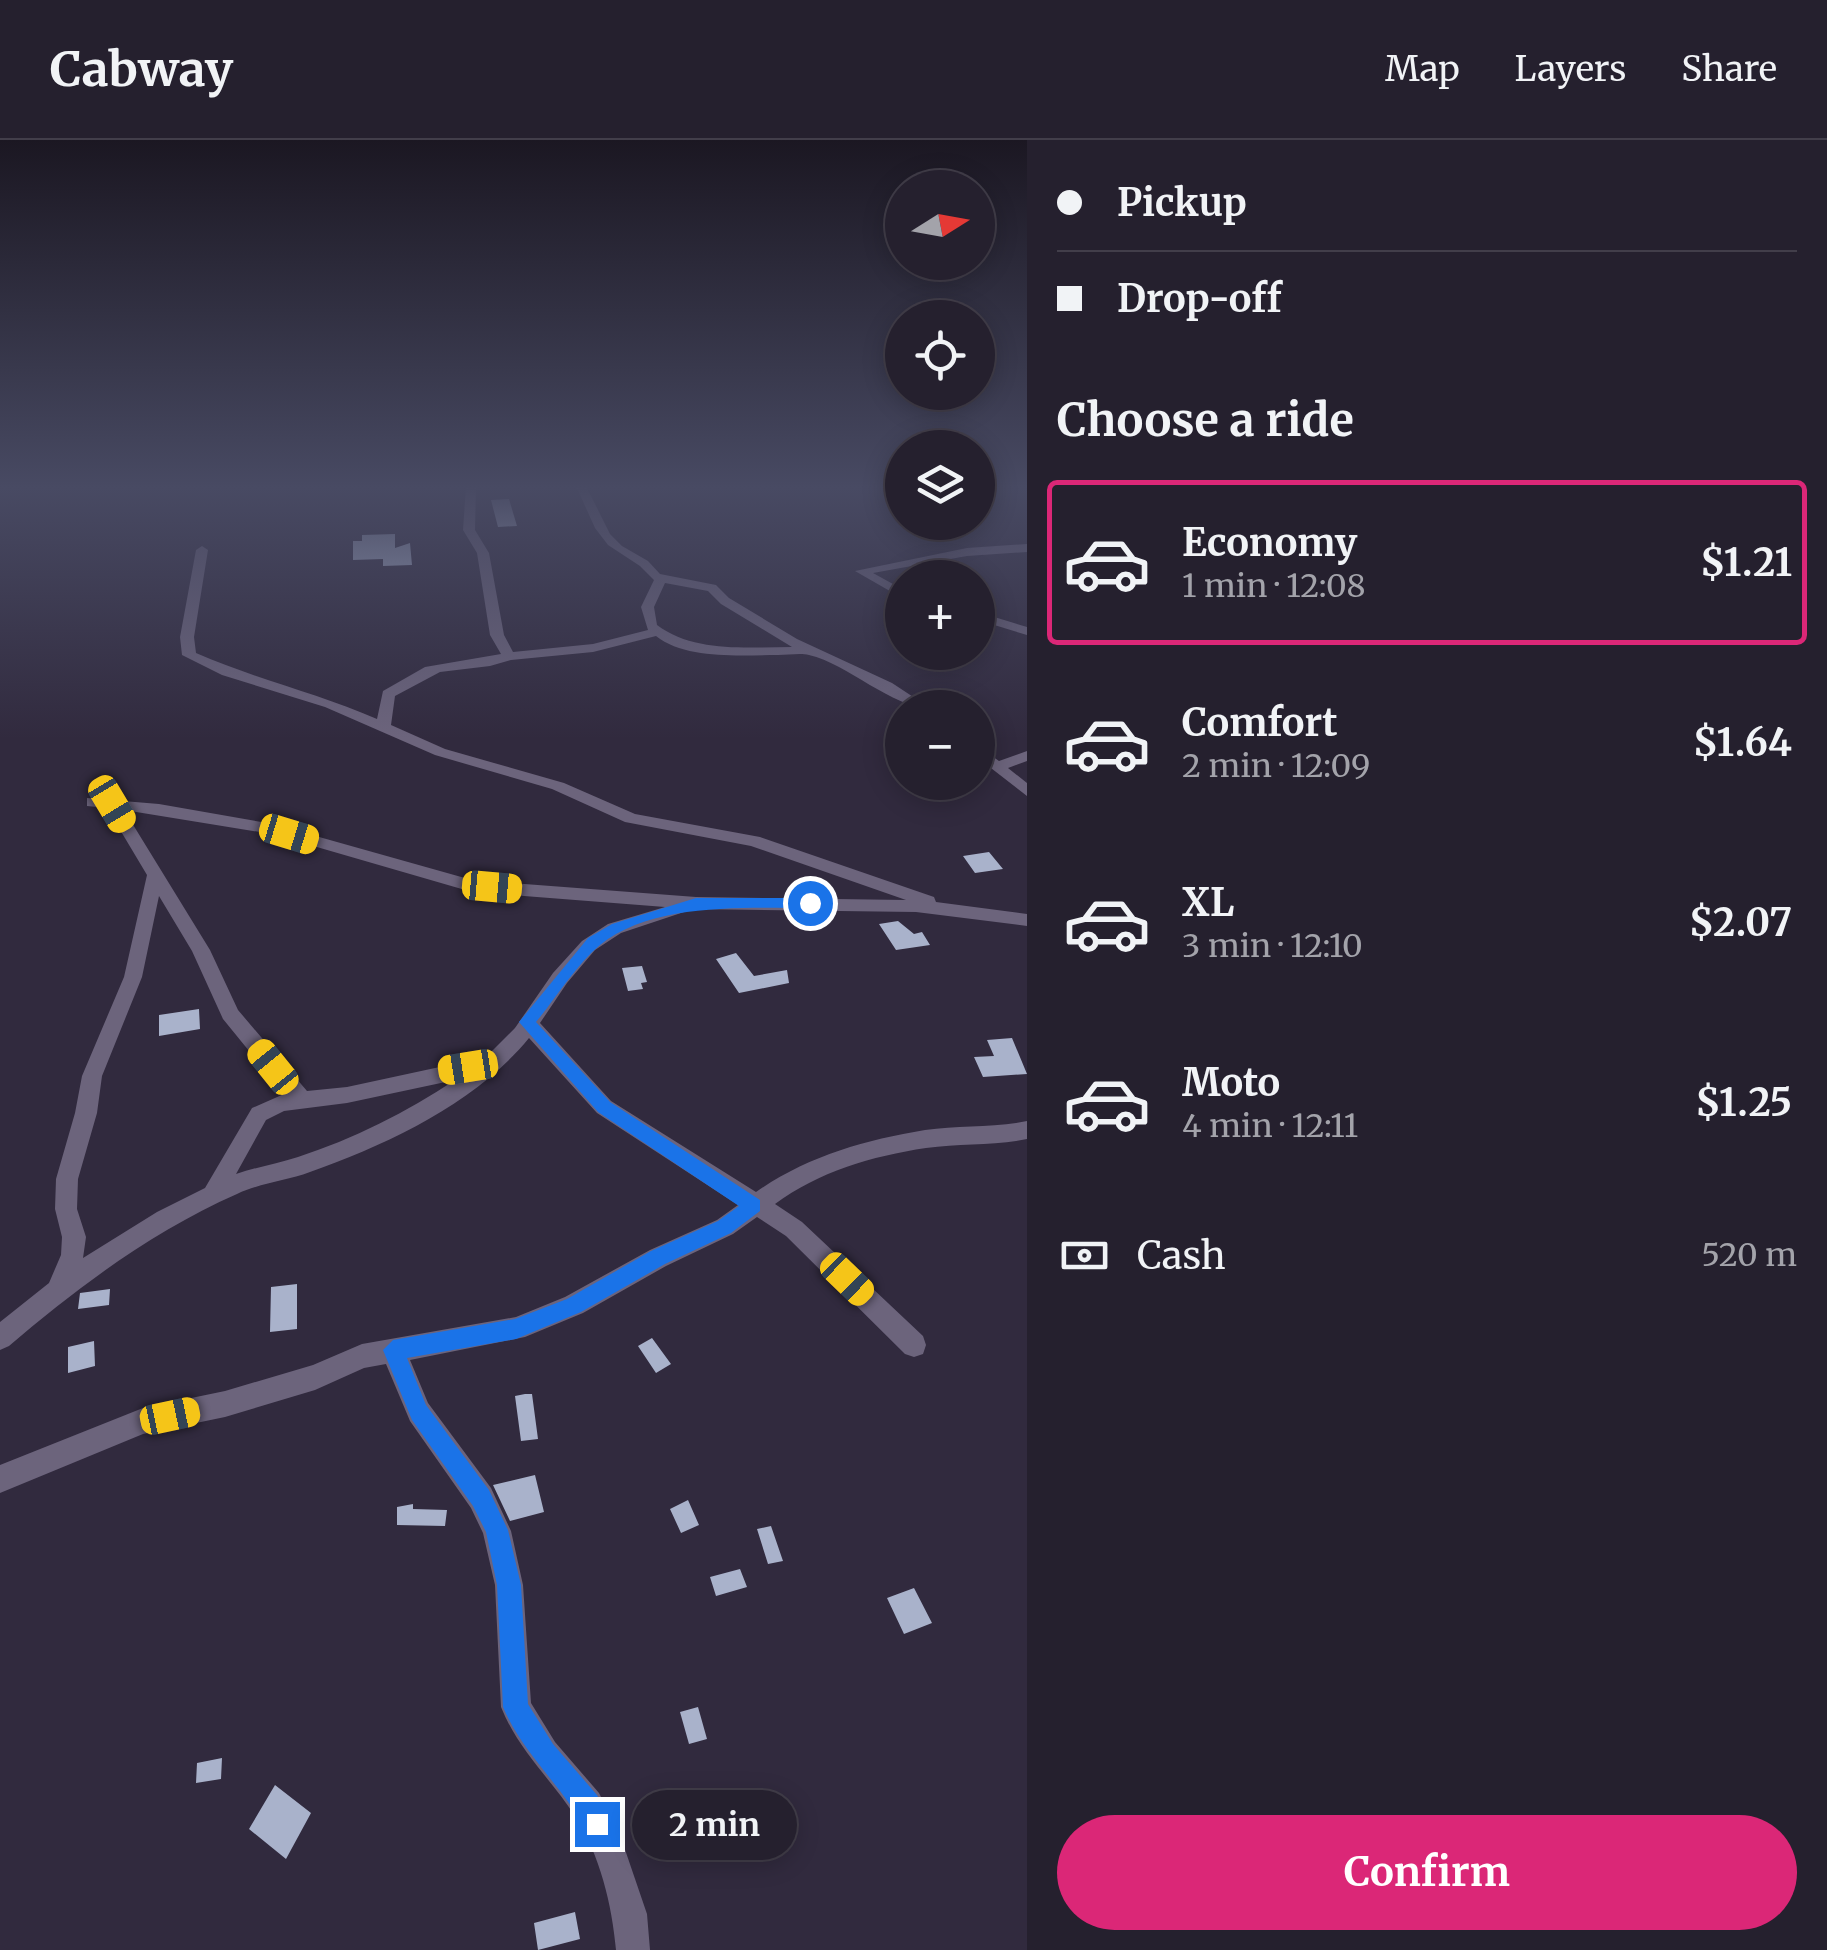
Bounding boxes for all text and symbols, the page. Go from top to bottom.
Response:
text: Cabway [50,39,233,99]
text: Map [1385,47,1460,91]
text: Layers [1515,47,1626,91]
text: Share [1681,47,1777,91]
north arrow [885,170,995,280]
map controls [885,170,995,800]
text: Pickup [1117,179,1247,226]
text: Drop-off [1117,275,1282,322]
button: locate [885,300,995,410]
text: Choose a ride [1057,392,1354,448]
button: layers [885,430,995,540]
icon: car [1062,518,1152,608]
text: Economy [1182,519,1357,566]
text: $1.21 [1700,539,1792,586]
button: + [885,560,995,670]
text: 1 min · 12:08 [1182,566,1366,606]
button: − [885,690,995,800]
icon: car [1062,698,1152,788]
text: Comfort [1182,699,1338,746]
text: $1.64 [1693,719,1792,766]
text: 2 min · 12:09 [1182,746,1370,786]
car [84,771,140,837]
car [256,811,322,857]
car [461,869,523,905]
icon: car [1062,878,1152,968]
text: XL [1182,879,1234,926]
route start [788,881,833,926]
text: $2.07 [1689,899,1792,946]
text: 3 min · 12:10 [1182,926,1363,966]
car [242,1034,304,1100]
car [436,1047,500,1087]
icon: car [1062,1058,1152,1148]
text: Moto [1182,1059,1280,1106]
text: $1.25 [1695,1079,1792,1126]
text: 4 min · 12:11 [1182,1106,1358,1146]
icon: cash [1057,1228,1112,1283]
text: Cash [1137,1232,1226,1279]
text: 520 m [1701,1235,1797,1275]
car [815,1247,879,1311]
car [138,1395,202,1437]
callout: 2 min [632,1789,797,1859]
route end [575,1802,620,1847]
text: 2 min [669,1805,760,1845]
button: Confirm [1057,1815,1797,1930]

